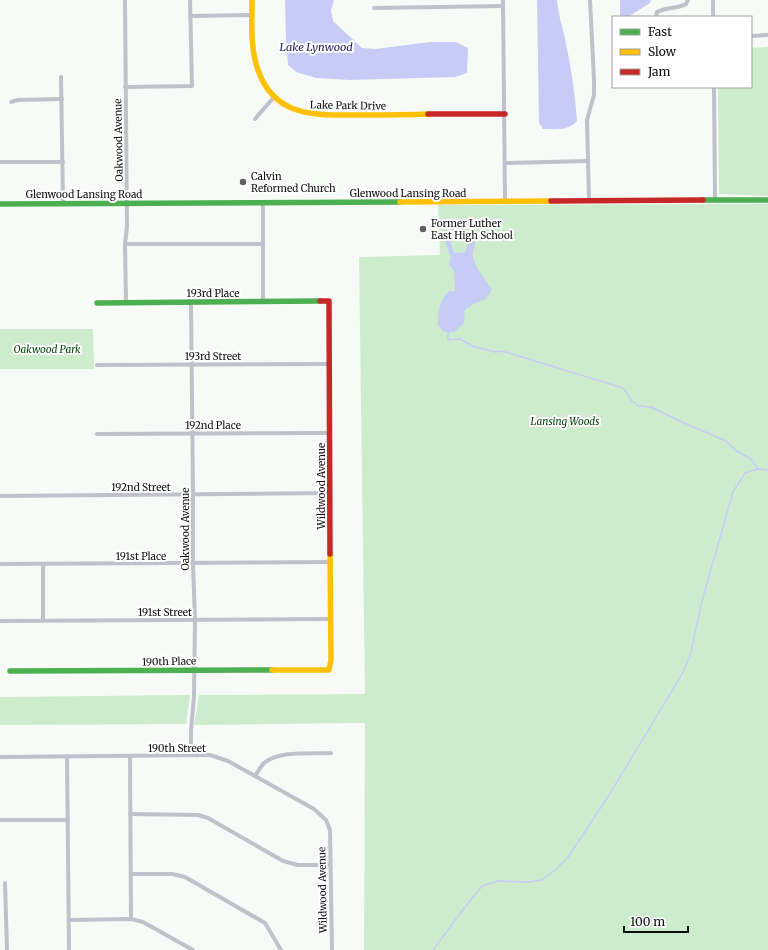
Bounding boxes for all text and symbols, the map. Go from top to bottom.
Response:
legend [612,16,752,88]
text: Fast [648,24,672,39]
water label: Lake Lynwood [279,40,353,54]
text: Slow [648,44,677,59]
text: Jam [647,64,671,79]
street label: Oakwood Avenue [111,98,126,182]
street label: Lake Park Drive [310,98,386,113]
place label: Calvin Reformed Church [251,170,336,195]
marker: Calvin Reformed Church [238,177,248,187]
street label: Glenwood Lansing Road [350,187,466,200]
street label: Glenwood Lansing Road [26,188,142,201]
place label: Former Luther East High School [431,217,513,242]
marker: Former Luther East High School [418,224,428,234]
street label: 193rd Place [187,287,239,300]
park label: Oakwood Park [14,343,81,356]
street label: 193rd Street [185,350,241,363]
park label: Lansing Woods [531,415,599,428]
street label: 192nd Place [185,419,241,432]
street label: Wildwood Avenue [315,443,328,530]
street label: 192nd Street [111,481,171,494]
street label: Oakwood Avenue [179,487,192,571]
street label: 191st Place [116,550,166,563]
street label: 191st Street [138,606,192,619]
street label: 190th Place [142,655,196,668]
street label: 190th Street [148,742,206,755]
street label: Wildwood Avenue [315,847,330,934]
scale bar [624,908,688,934]
text: 100 m [630,914,665,929]

